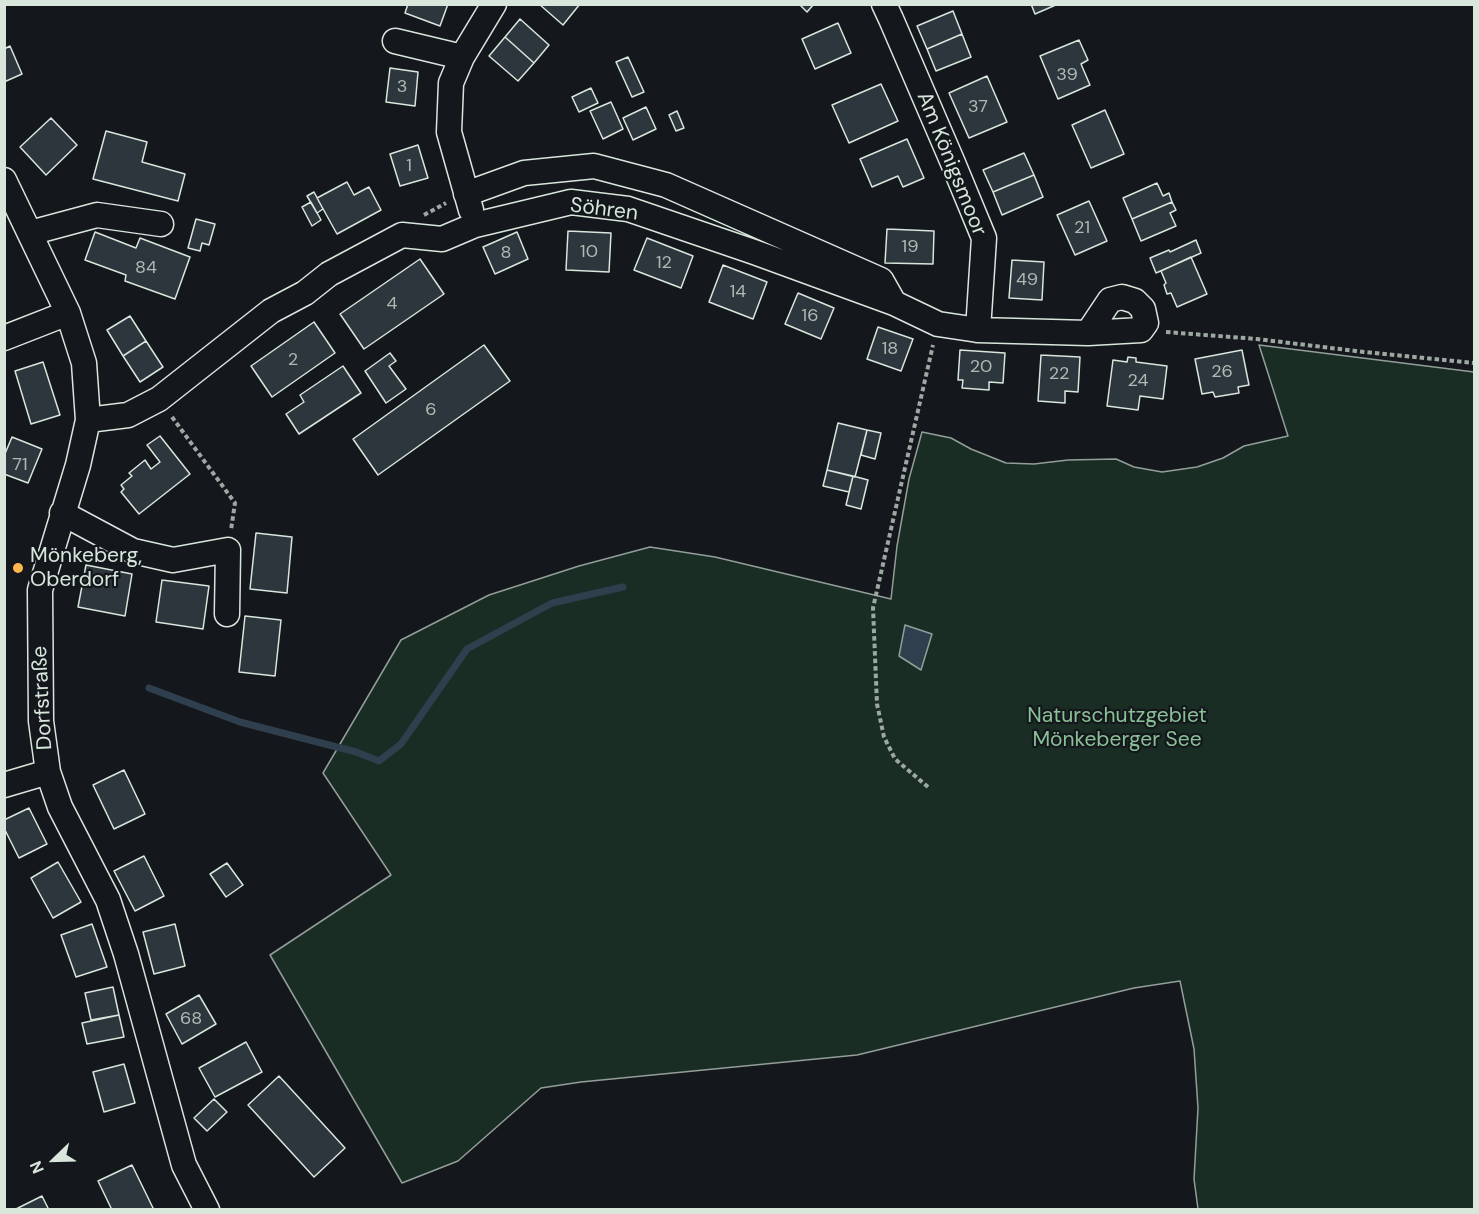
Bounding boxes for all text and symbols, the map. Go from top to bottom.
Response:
house number: 39 [1056,64,1078,86]
house number: 3 [397,76,407,98]
street label: Am Königsmoor [911,88,991,240]
house number: 37 [968,96,988,118]
house number: 1 [406,155,412,177]
street label: Söhren [569,193,639,227]
house number: 21 [1074,217,1090,239]
house number: 19 [902,236,918,258]
house number: 10 [580,241,598,263]
house number: 8 [501,242,511,264]
house number: 12 [656,252,672,274]
house number: 84 [135,257,157,279]
house number: 49 [1016,269,1038,291]
house number: 14 [730,281,746,303]
house number: 4 [387,293,397,315]
house number: 16 [802,305,818,327]
house number: 18 [882,338,898,360]
house number: 2 [288,349,298,371]
house number: 20 [970,356,992,378]
house number: 26 [1211,361,1233,383]
house number: 22 [1049,363,1069,385]
house number: 24 [1128,370,1148,392]
house number: 6 [425,399,437,421]
house number: 71 [12,454,28,476]
place label: Mönkeberg, Oberdorf [30,543,142,593]
marker: Mönkeberg, Oberdorf [11,561,25,575]
street label: Dorfstraße [28,645,58,751]
park label: Naturschutzgebiet Mönkeberger See [1027,703,1207,753]
house number: 68 [180,1008,202,1030]
north arrow [24,1130,84,1190]
text: N [25,1158,49,1177]

